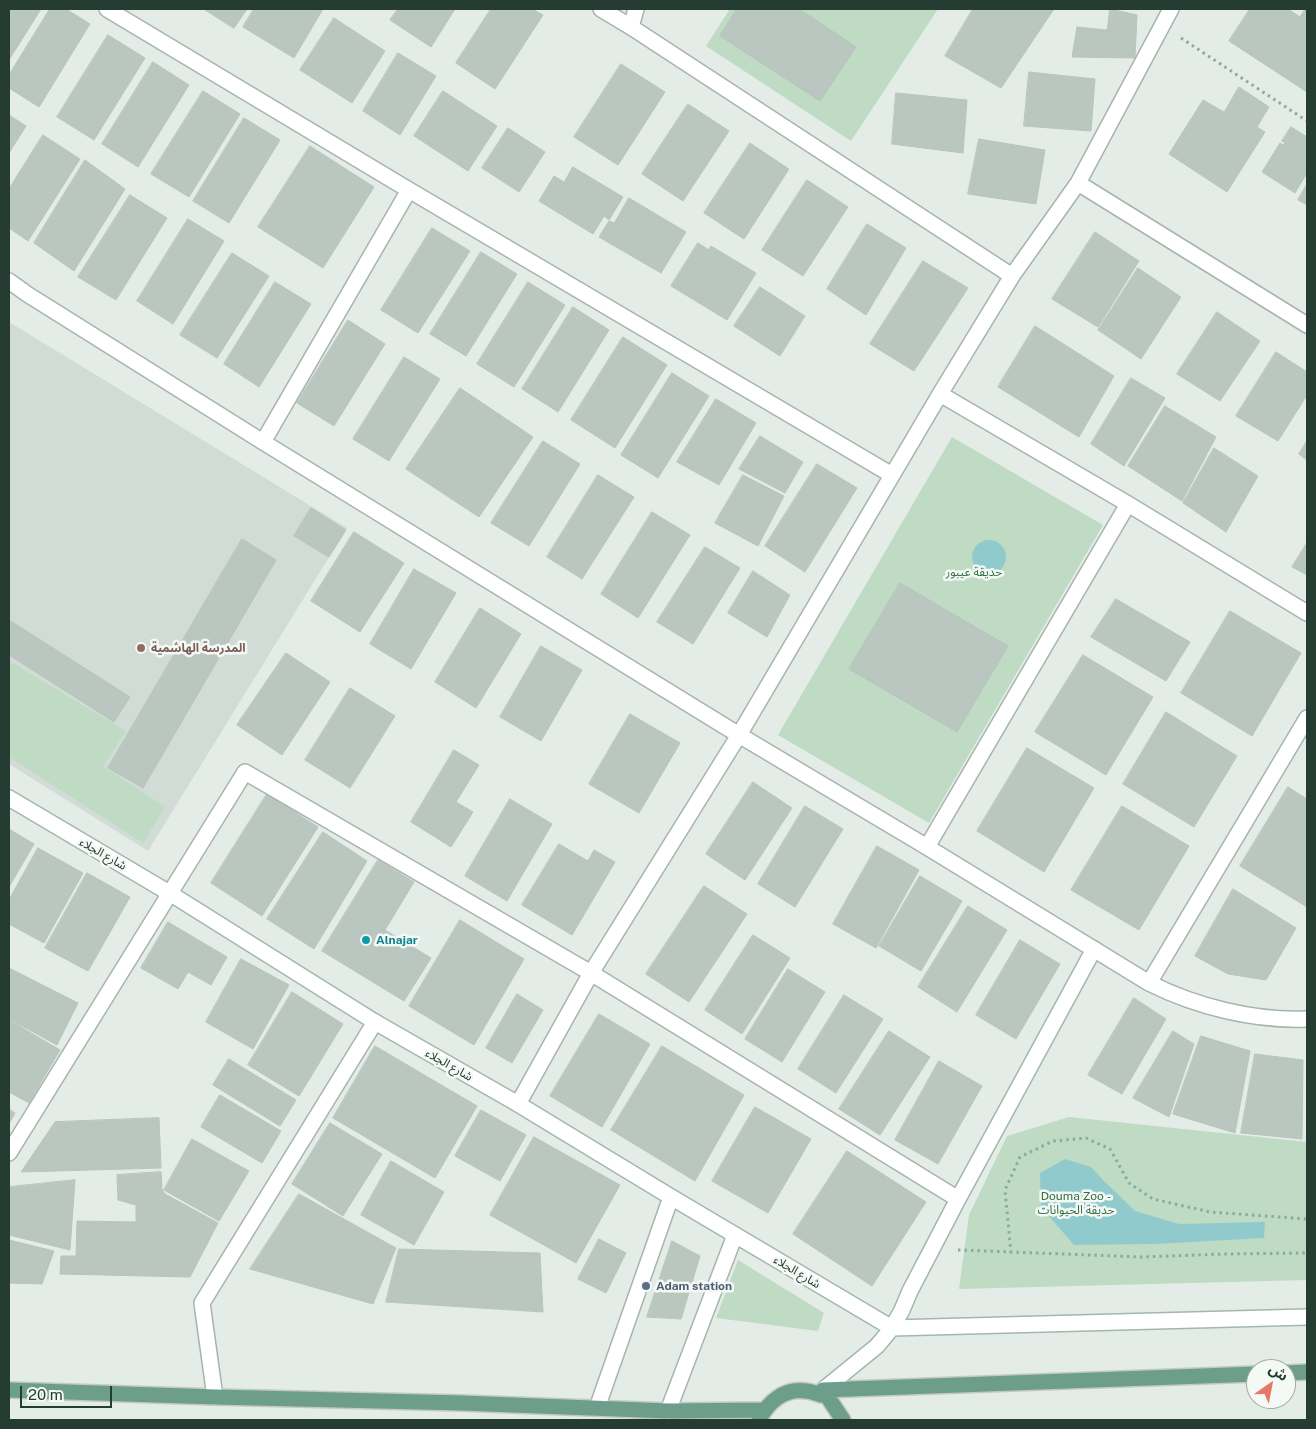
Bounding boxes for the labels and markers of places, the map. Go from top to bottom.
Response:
place label: المدرسة الهاشمية [151,641,245,655]
marker: المدرسة الهاشمية [135,642,147,654]
place label: Alnajar [376,933,418,947]
marker: Alnajar [360,934,372,946]
place label: Adam station [656,1279,732,1293]
marker: Adam station [640,1280,652,1292]

